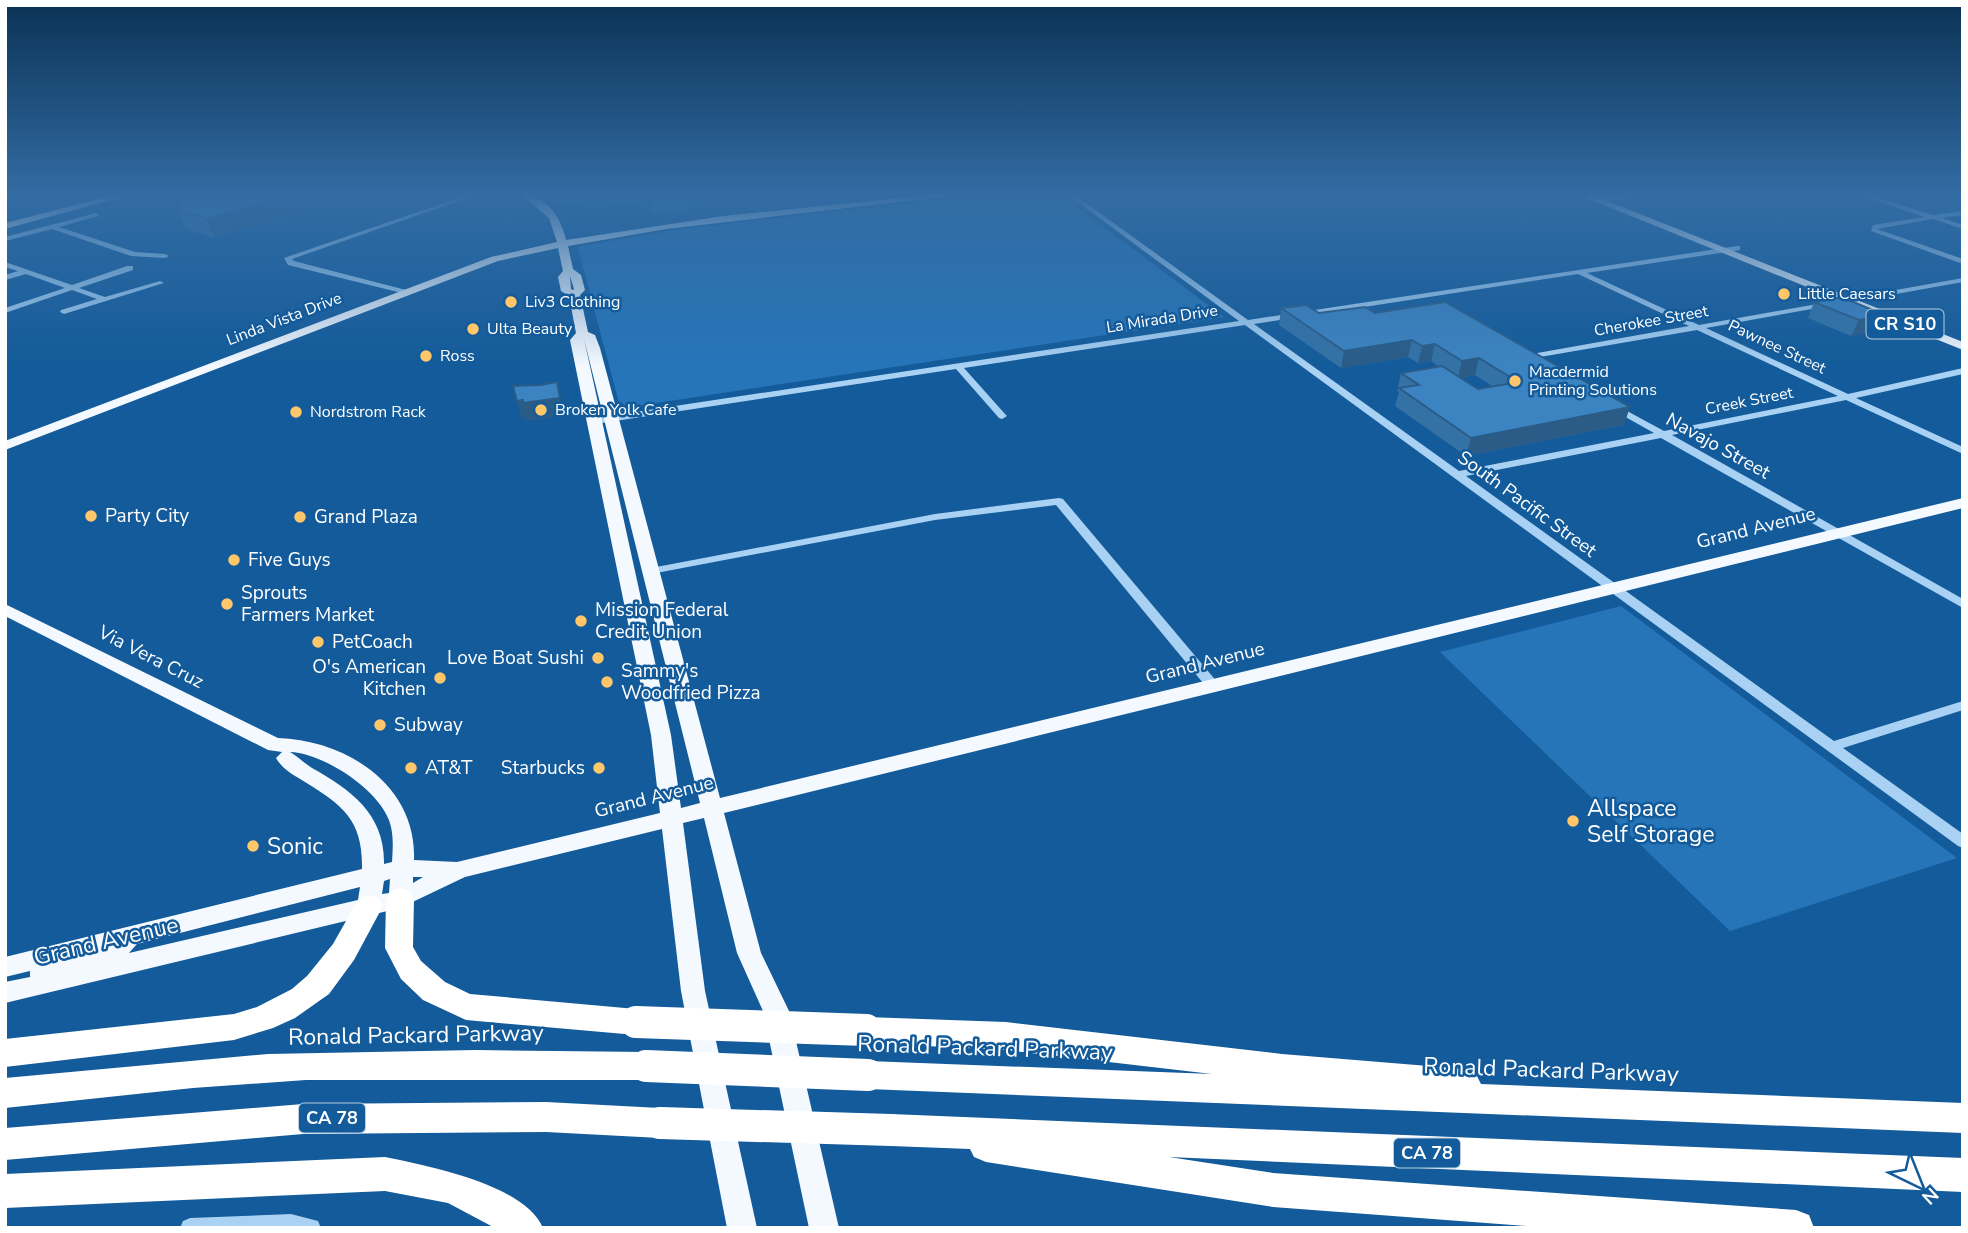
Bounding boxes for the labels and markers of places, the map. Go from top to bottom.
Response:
place label: Little Caesars [1798,283,1896,305]
marker: Little Caesars [1776,286,1792,302]
place label: Liv3 Clothing [525,291,620,313]
marker: Liv3 Clothing [503,294,519,310]
place label: Ulta Beauty [487,318,573,340]
marker: Ulta Beauty [465,321,481,337]
place label: Ross [440,345,475,367]
marker: Ross [418,348,434,364]
place label: Macdermid Printing Solutions [1529,361,1657,401]
marker: Macdermid Printing Solutions [1507,373,1523,389]
place label: Broken Yolk Cafe [555,399,676,421]
place label: Nordstrom Rack [310,401,427,423]
marker: Broken Yolk Cafe [533,402,549,418]
marker: Nordstrom Rack [288,404,304,420]
place label: Party City [105,503,189,529]
place label: Grand Plaza [314,504,418,530]
marker: Party City [83,508,99,524]
marker: Grand Plaza [292,509,308,525]
place label: Five Guys [248,547,331,573]
marker: Five Guys [226,552,242,568]
place label: Sprouts Farmers Market [241,580,374,628]
marker: Sprouts Farmers Market [219,596,235,612]
place label: Mission Federal Credit Union [595,597,729,645]
marker: Mission Federal Credit Union [573,613,589,629]
place label: PetCoach [332,629,413,655]
marker: PetCoach [310,634,326,650]
place label: Love Boat Sushi [447,645,584,671]
marker: Love Boat Sushi [590,650,606,666]
place label: O's American Kitchen [312,654,426,702]
place label: Sammy's Woodfried Pizza [621,658,761,706]
marker: O's American Kitchen [432,670,448,686]
marker: Sammy's Woodfried Pizza [599,674,615,690]
place label: Subway [394,712,463,738]
marker: Subway [372,717,388,733]
place label: AT&T [425,755,473,781]
place label: Starbucks [501,755,585,781]
marker: AT&T [403,760,419,776]
marker: Starbucks [591,760,607,776]
place label: Allspace Self Storage [1587,793,1714,850]
marker: Allspace Self Storage [1565,813,1581,829]
place label: Sonic [267,831,323,862]
marker: Sonic [245,838,261,854]

